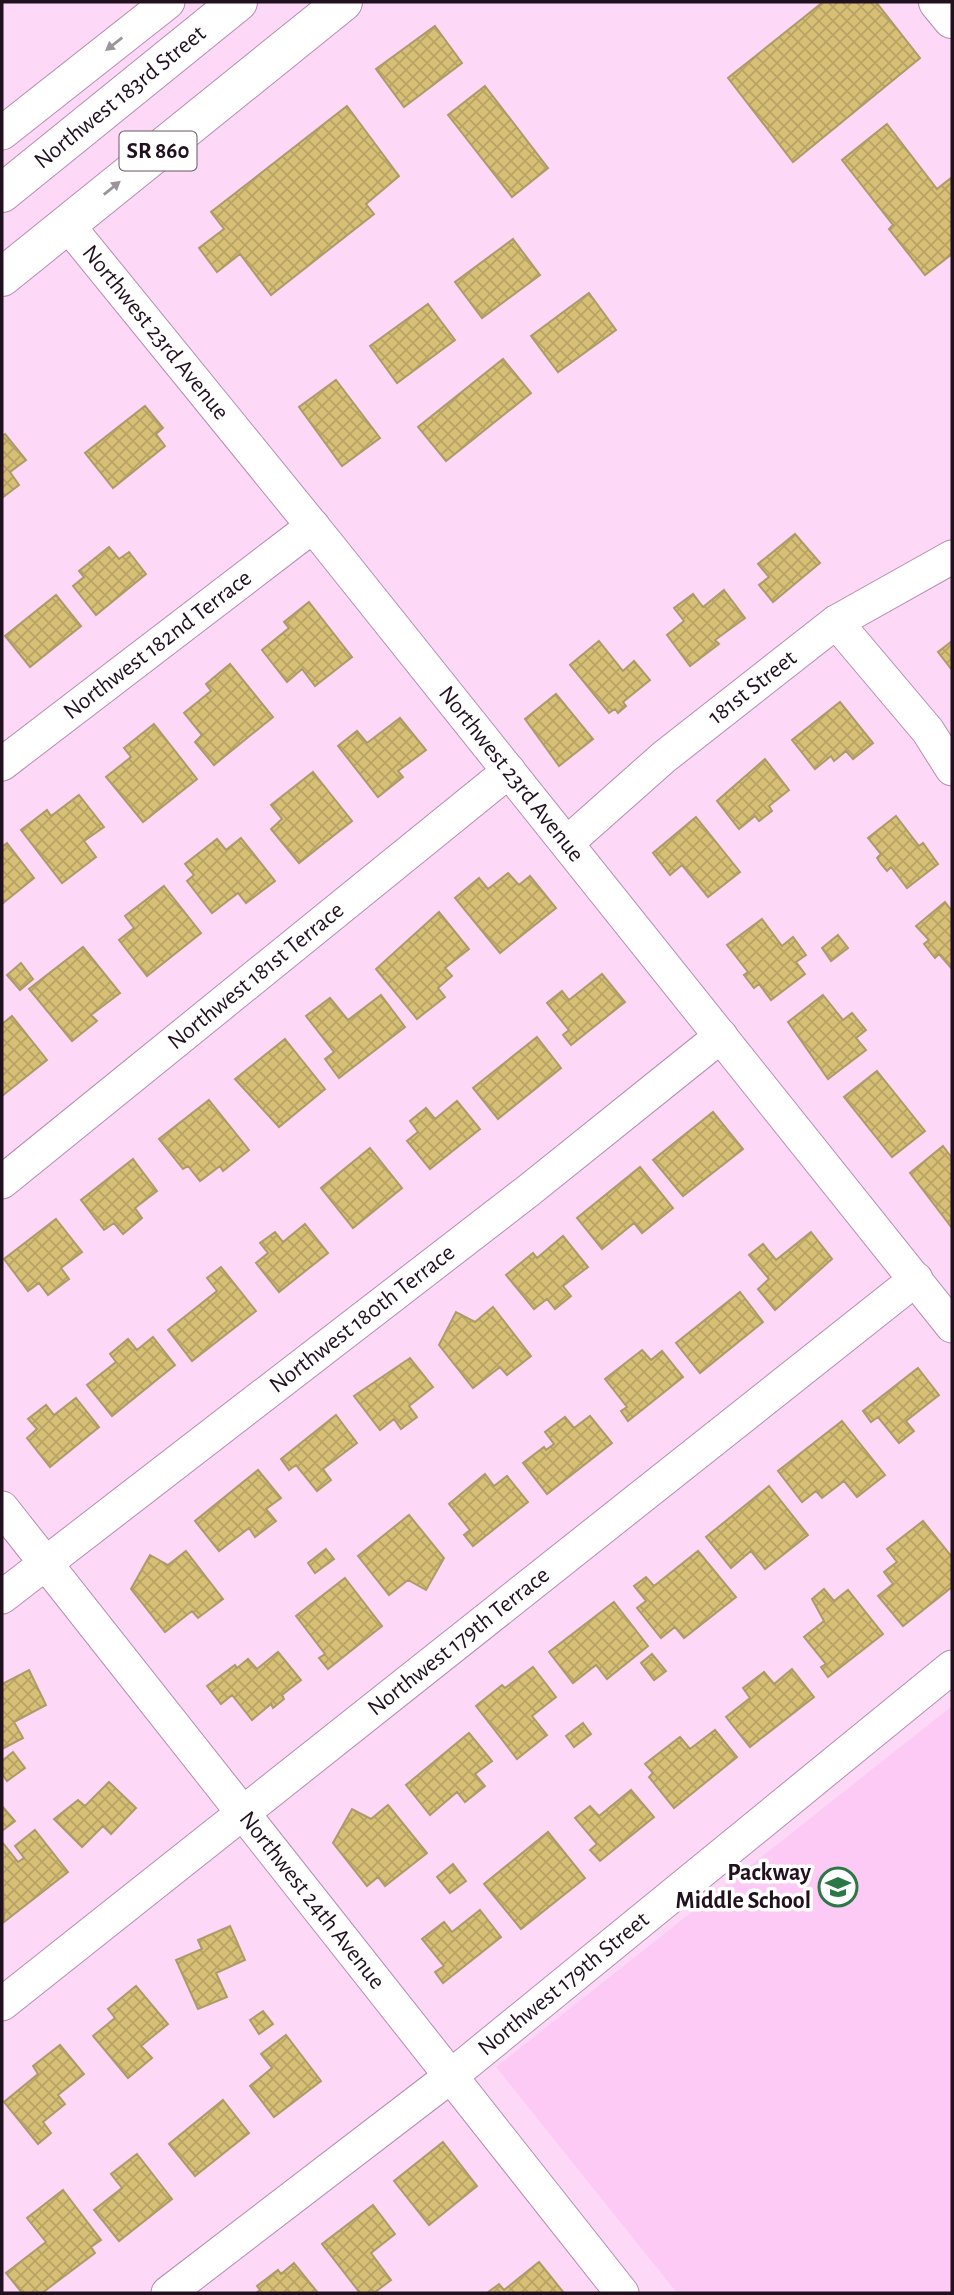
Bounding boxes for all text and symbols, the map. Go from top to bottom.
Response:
street label: Northwest 183rd Street [30,21,211,174]
one-way arrow [105,37,123,51]
road number: SR 860 [120,132,196,170]
one-way arrow [102,180,120,195]
street label: Northwest 23rd Avenue [77,241,233,425]
street label: Northwest 182nd Terrace [59,566,256,724]
street label: 181st Street [704,646,801,729]
street label: Northwest 23rd Avenue [434,682,588,867]
street label: Northwest 181st Terrace [163,898,349,1054]
street label: Northwest 180th Terrace [265,1240,459,1398]
street label: Northwest 179th Terrace [364,1563,554,1721]
street label: Northwest 24th Avenue [235,1807,389,1994]
place label: Packway Middle School [676,1861,811,1913]
school or university icon: Packway Middle School [817,1866,859,1908]
street label: Northwest 179th Street [474,1907,654,2061]

